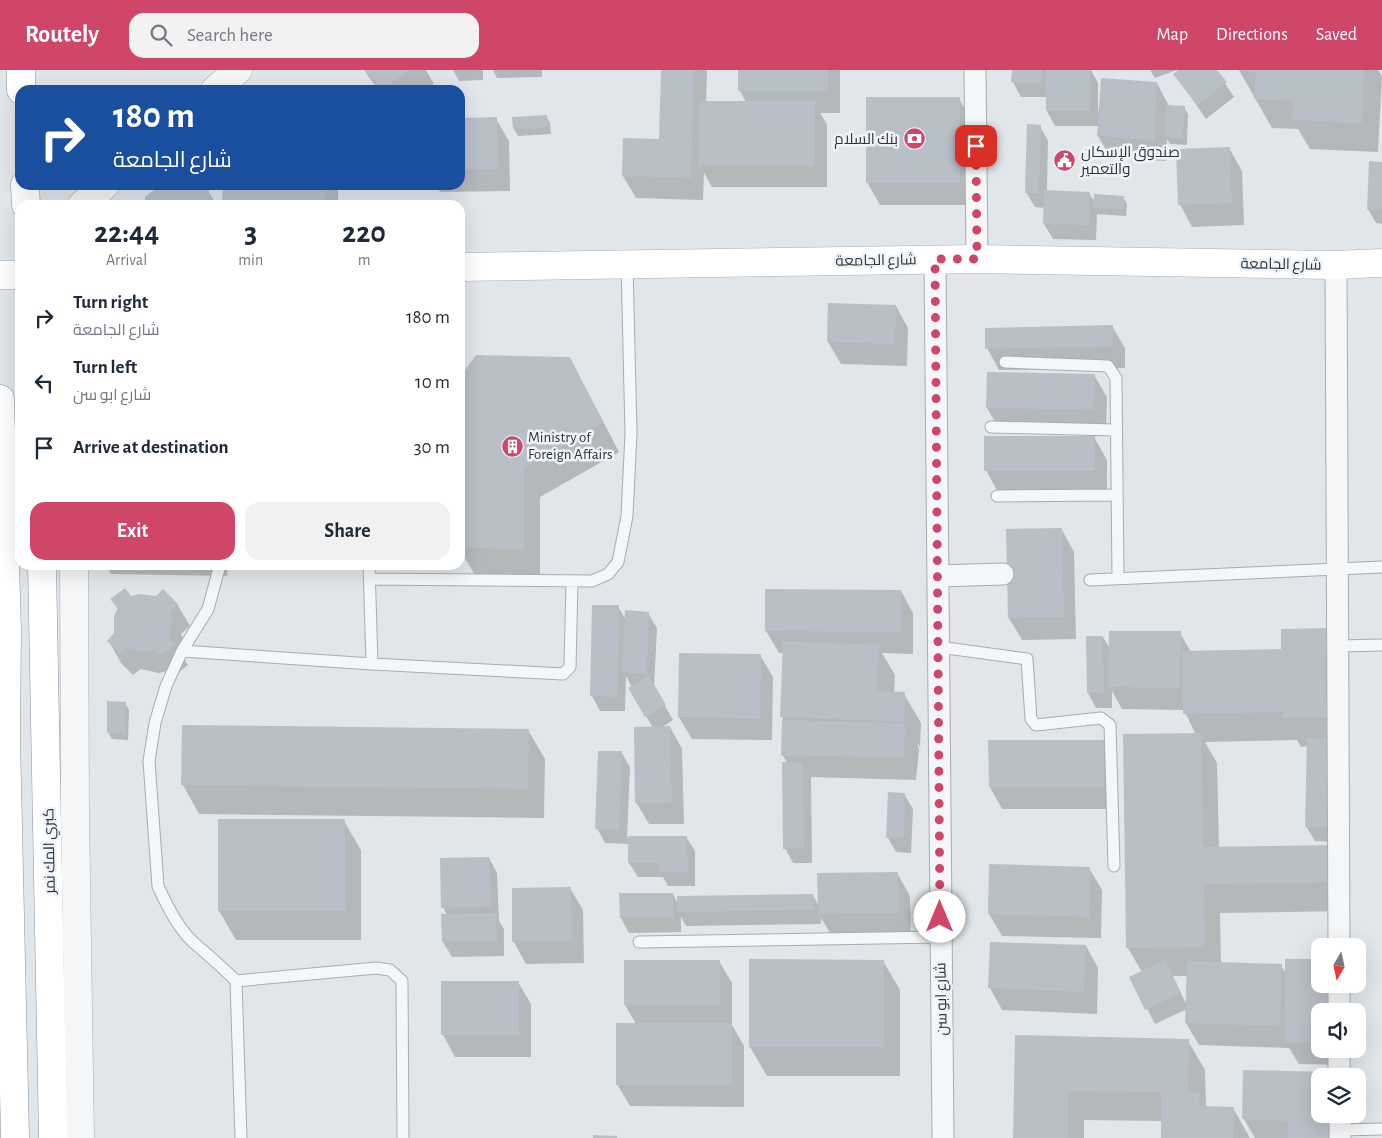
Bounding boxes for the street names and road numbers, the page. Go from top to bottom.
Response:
street label: شارع الجامعة [835,251,917,272]
street label: شارع الجامعة [1240,255,1322,276]
street label: كبري المك نمر [41,808,62,895]
street label: شارع ابو سن [932,962,953,1036]

